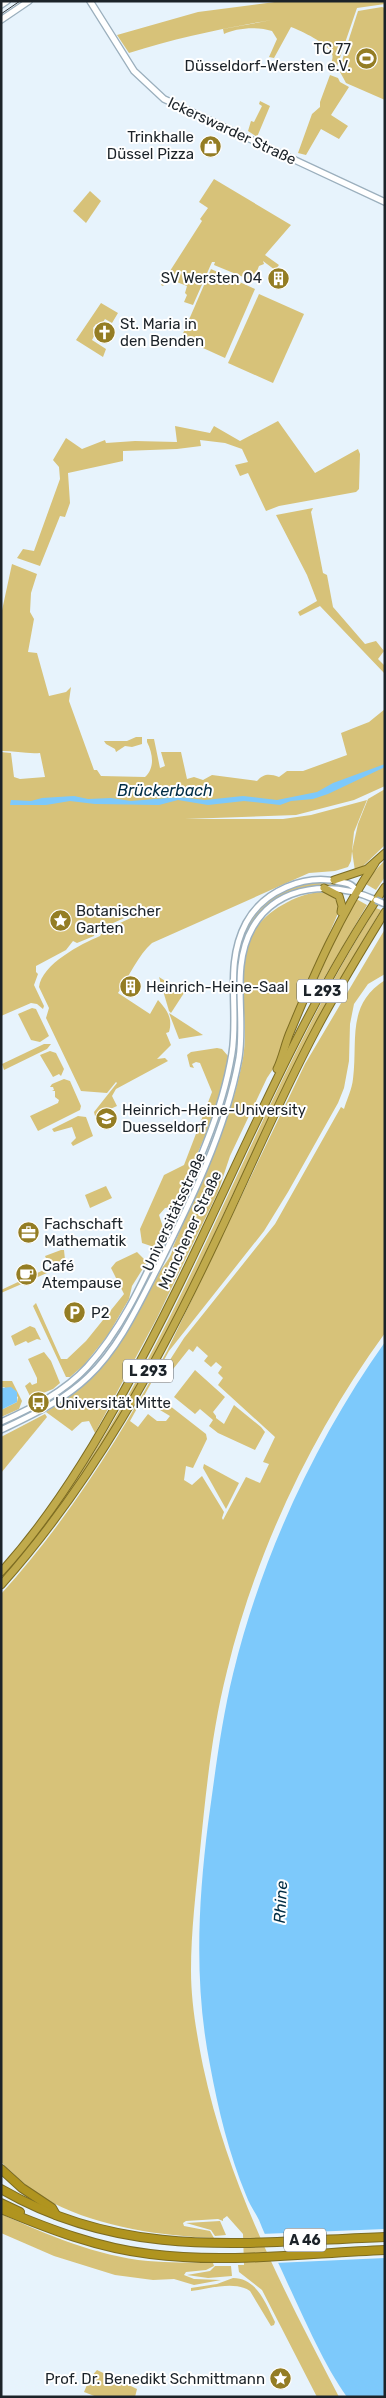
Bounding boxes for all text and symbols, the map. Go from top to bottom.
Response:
place label: TC 77 Düsseldorf-Wersten e.V. [185,40,351,75]
sports icon: TC 77 Düsseldorf-Wersten e.V. [355,46,379,70]
street label: Ickerswarder Straße [165,93,299,169]
place label: Trinkhalle Düssel Pizza [107,128,194,163]
shop icon: Trinkhalle Düssel Pizza [198,134,222,158]
building icon: SV Wersten 04 [266,266,290,290]
place label: SV Wersten 04 [161,269,262,287]
place label: St. Maria in den Benden [120,315,204,350]
church icon: St. Maria in den Benden [92,321,116,345]
water label: Brückerbach [117,781,213,800]
place label: Botanischer Garten [76,902,161,937]
place icon: Botanischer Garten [48,908,72,932]
building icon: Heinrich-Heine-Saal [118,975,142,999]
place label: Heinrich-Heine-Saal [146,978,289,996]
road number: L 293 [297,979,347,1002]
place label: Heinrich-Heine-University Duesseldorf [122,1101,306,1136]
school or university icon: Heinrich-Heine-University Duesseldorf [94,1107,118,1131]
street label: Universitätsstraße [139,1150,209,1274]
street label: Münchener Straße [155,1168,225,1292]
place label: Fachschaft Mathematik [44,1215,127,1250]
office icon: Fachschaft Mathematik [16,1221,40,1245]
place label: Café Atempause [42,1257,122,1292]
cafe icon: Café Atempause [14,1263,38,1287]
parking icon: P2 [63,1301,87,1325]
place label: P2 [91,1304,110,1322]
road number: L 293 [123,1360,173,1382]
bus stop icon: Universität Mitte [27,1391,51,1415]
place label: Universität Mitte [55,1394,171,1412]
water label: Rhine [270,1880,291,1924]
road number: A 46 [284,2228,326,2252]
place icon: Prof. Dr. Benedikt Schmittmann [269,2367,293,2391]
place label: Prof. Dr. Benedikt Schmittmann [45,2370,265,2388]

